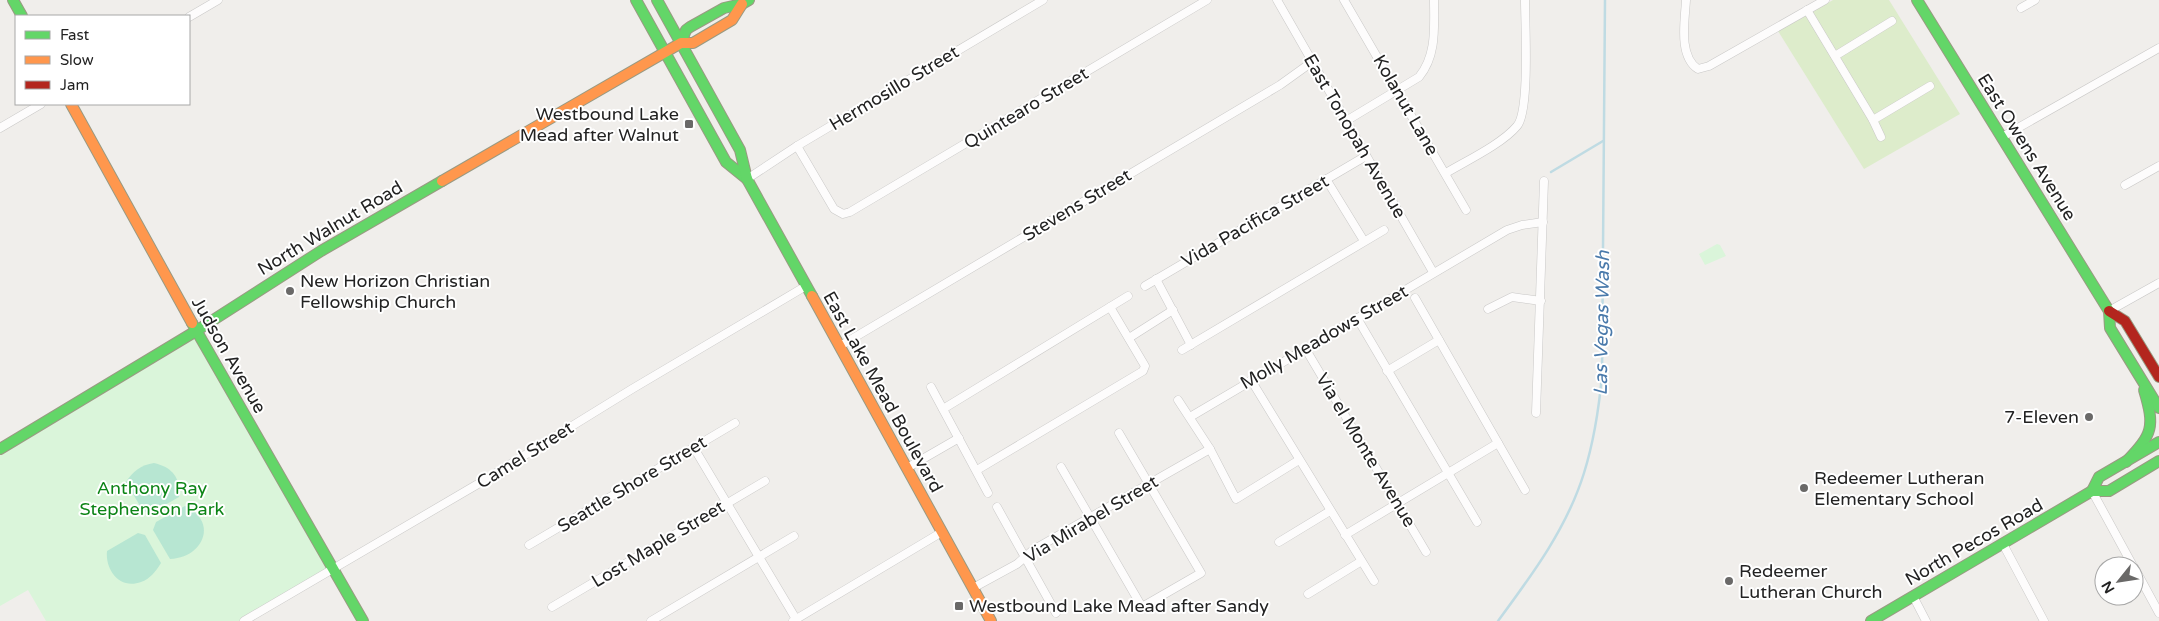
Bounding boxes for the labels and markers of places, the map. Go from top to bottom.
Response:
place label: Westbound Lake Mead after Walnut [520,103,679,146]
marker: Westbound Lake Mead after Walnut [683,118,695,130]
place label: New Horizon Christian Fellowship Church [300,270,490,313]
marker: New Horizon Christian Fellowship Church [284,285,296,297]
place label: 7-Eleven [2004,406,2079,428]
marker: 7-Eleven [2083,411,2095,423]
place label: Redeemer Lutheran Elementary School [1814,467,1984,510]
marker: Redeemer Lutheran Elementary School [1798,482,1810,494]
place label: Redeemer Lutheran Church [1739,560,1883,603]
marker: Redeemer Lutheran Church [1723,575,1735,587]
place label: Westbound Lake Mead after Sandy [969,595,1269,617]
marker: Westbound Lake Mead after Sandy [953,600,965,612]

